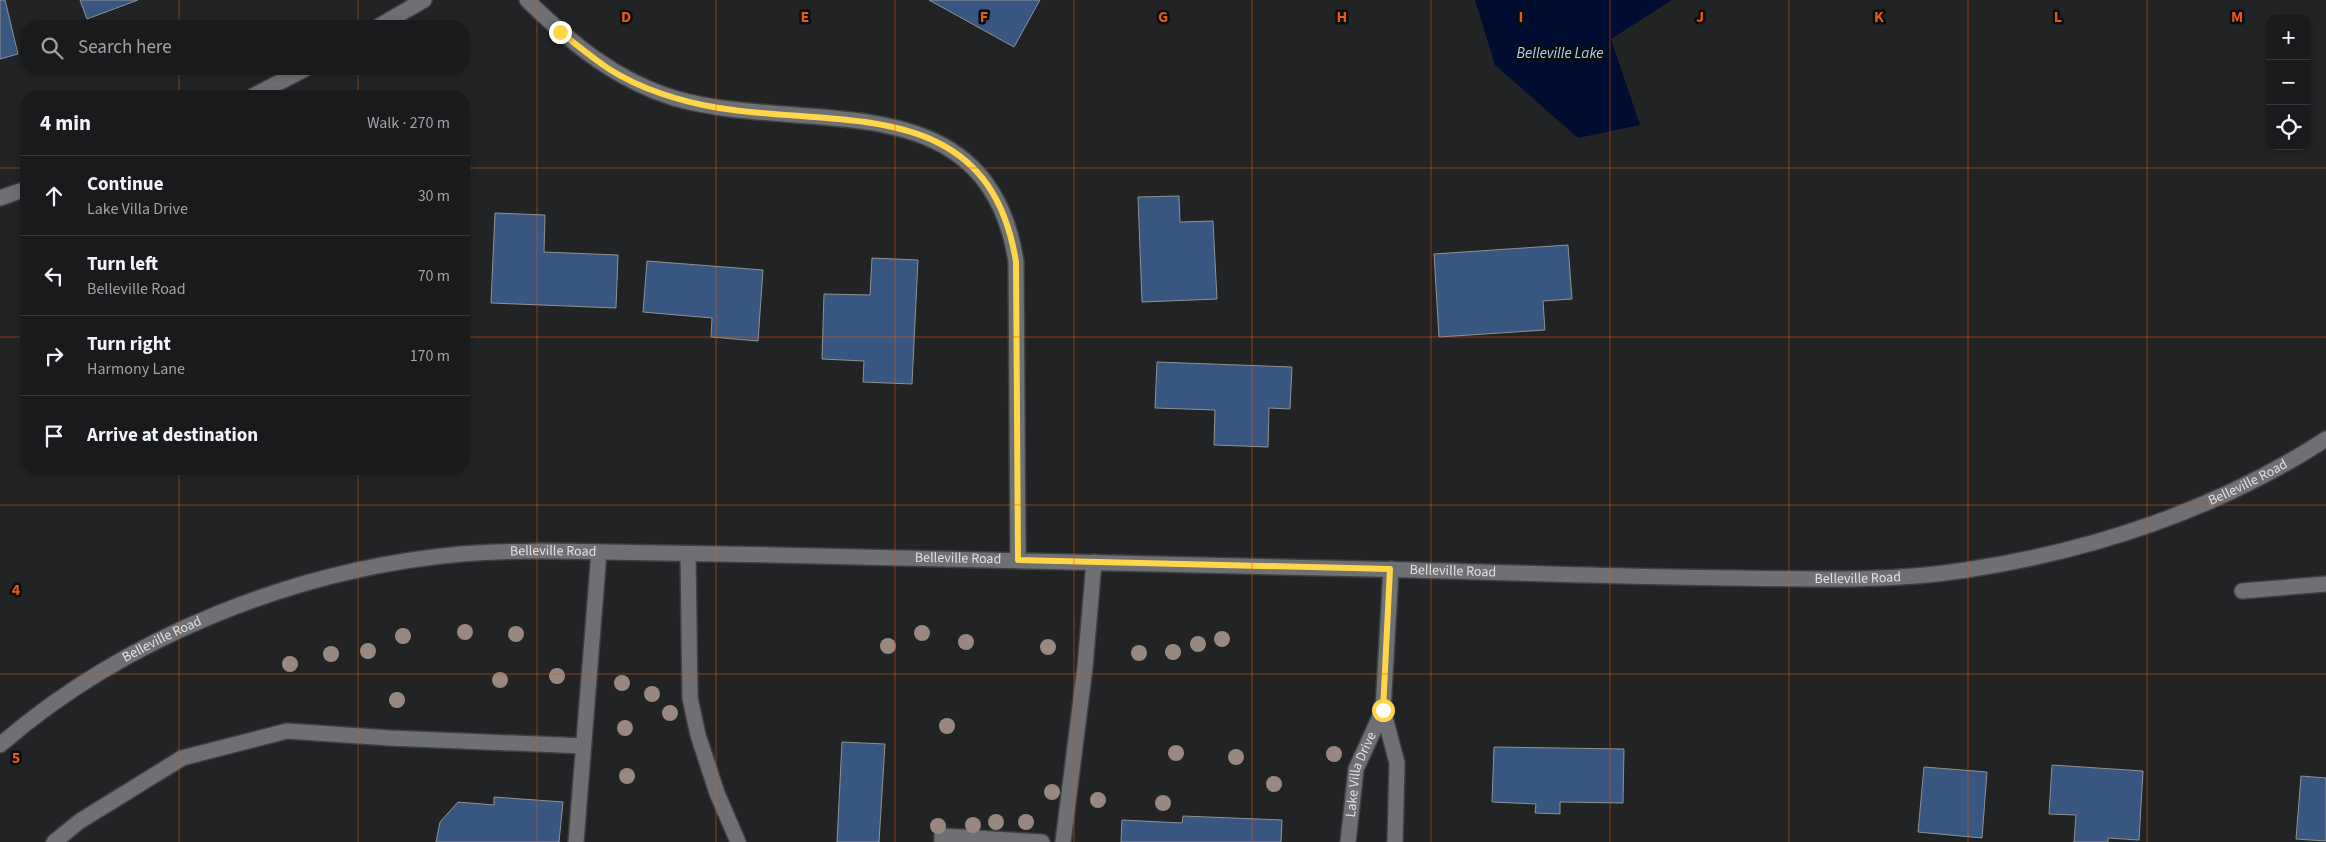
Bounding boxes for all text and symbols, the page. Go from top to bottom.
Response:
text: D [621,6,631,28]
text: E [801,6,809,28]
text: F [980,6,988,28]
text: G [1158,6,1168,28]
text: H [1337,6,1347,28]
text: I [1519,6,1523,28]
text: J [1696,6,1704,28]
text: K [1874,6,1884,28]
text: L [2054,6,2062,28]
text: M [2231,6,2243,28]
map controls [2266,15,2311,150]
button: + [2266,15,2311,60]
search box [20,20,470,75]
route end [549,21,572,44]
icon: search [38,34,66,62]
text: Search here [78,34,172,61]
water label: Belleville Lake [1517,43,1603,64]
button: − [2266,60,2311,105]
button: locate [2266,105,2311,150]
text: 4 min [40,108,91,138]
text: Walk · 270 m [367,112,450,134]
text: Continue [87,171,164,198]
icon: ahead [40,182,68,210]
text: 30 m [418,185,450,207]
text: Lake Villa Drive [87,198,188,220]
text: Turn left [87,251,158,278]
icon: left [40,262,68,290]
text: 70 m [418,265,450,287]
text: Belleville Road [87,278,186,300]
text: Turn right [87,331,171,358]
icon: right [40,342,68,370]
text: 170 m [410,345,450,367]
text: Harmony Lane [87,358,185,380]
icon: arrive [40,422,68,450]
text: Arrive at destination [87,422,258,449]
street label: Belleville Road [2205,454,2291,511]
street label: Belleville Road [510,541,597,562]
street label: Belleville Road [915,548,1001,569]
street label: Belleville Road [1409,560,1496,582]
street label: Belleville Road [1815,567,1902,589]
text: 4 [12,579,21,601]
street label: Belleville Road [119,611,205,668]
route start [1372,699,1395,722]
street label: Lake Villa Drive [1341,729,1382,818]
text: 5 [12,747,20,769]

